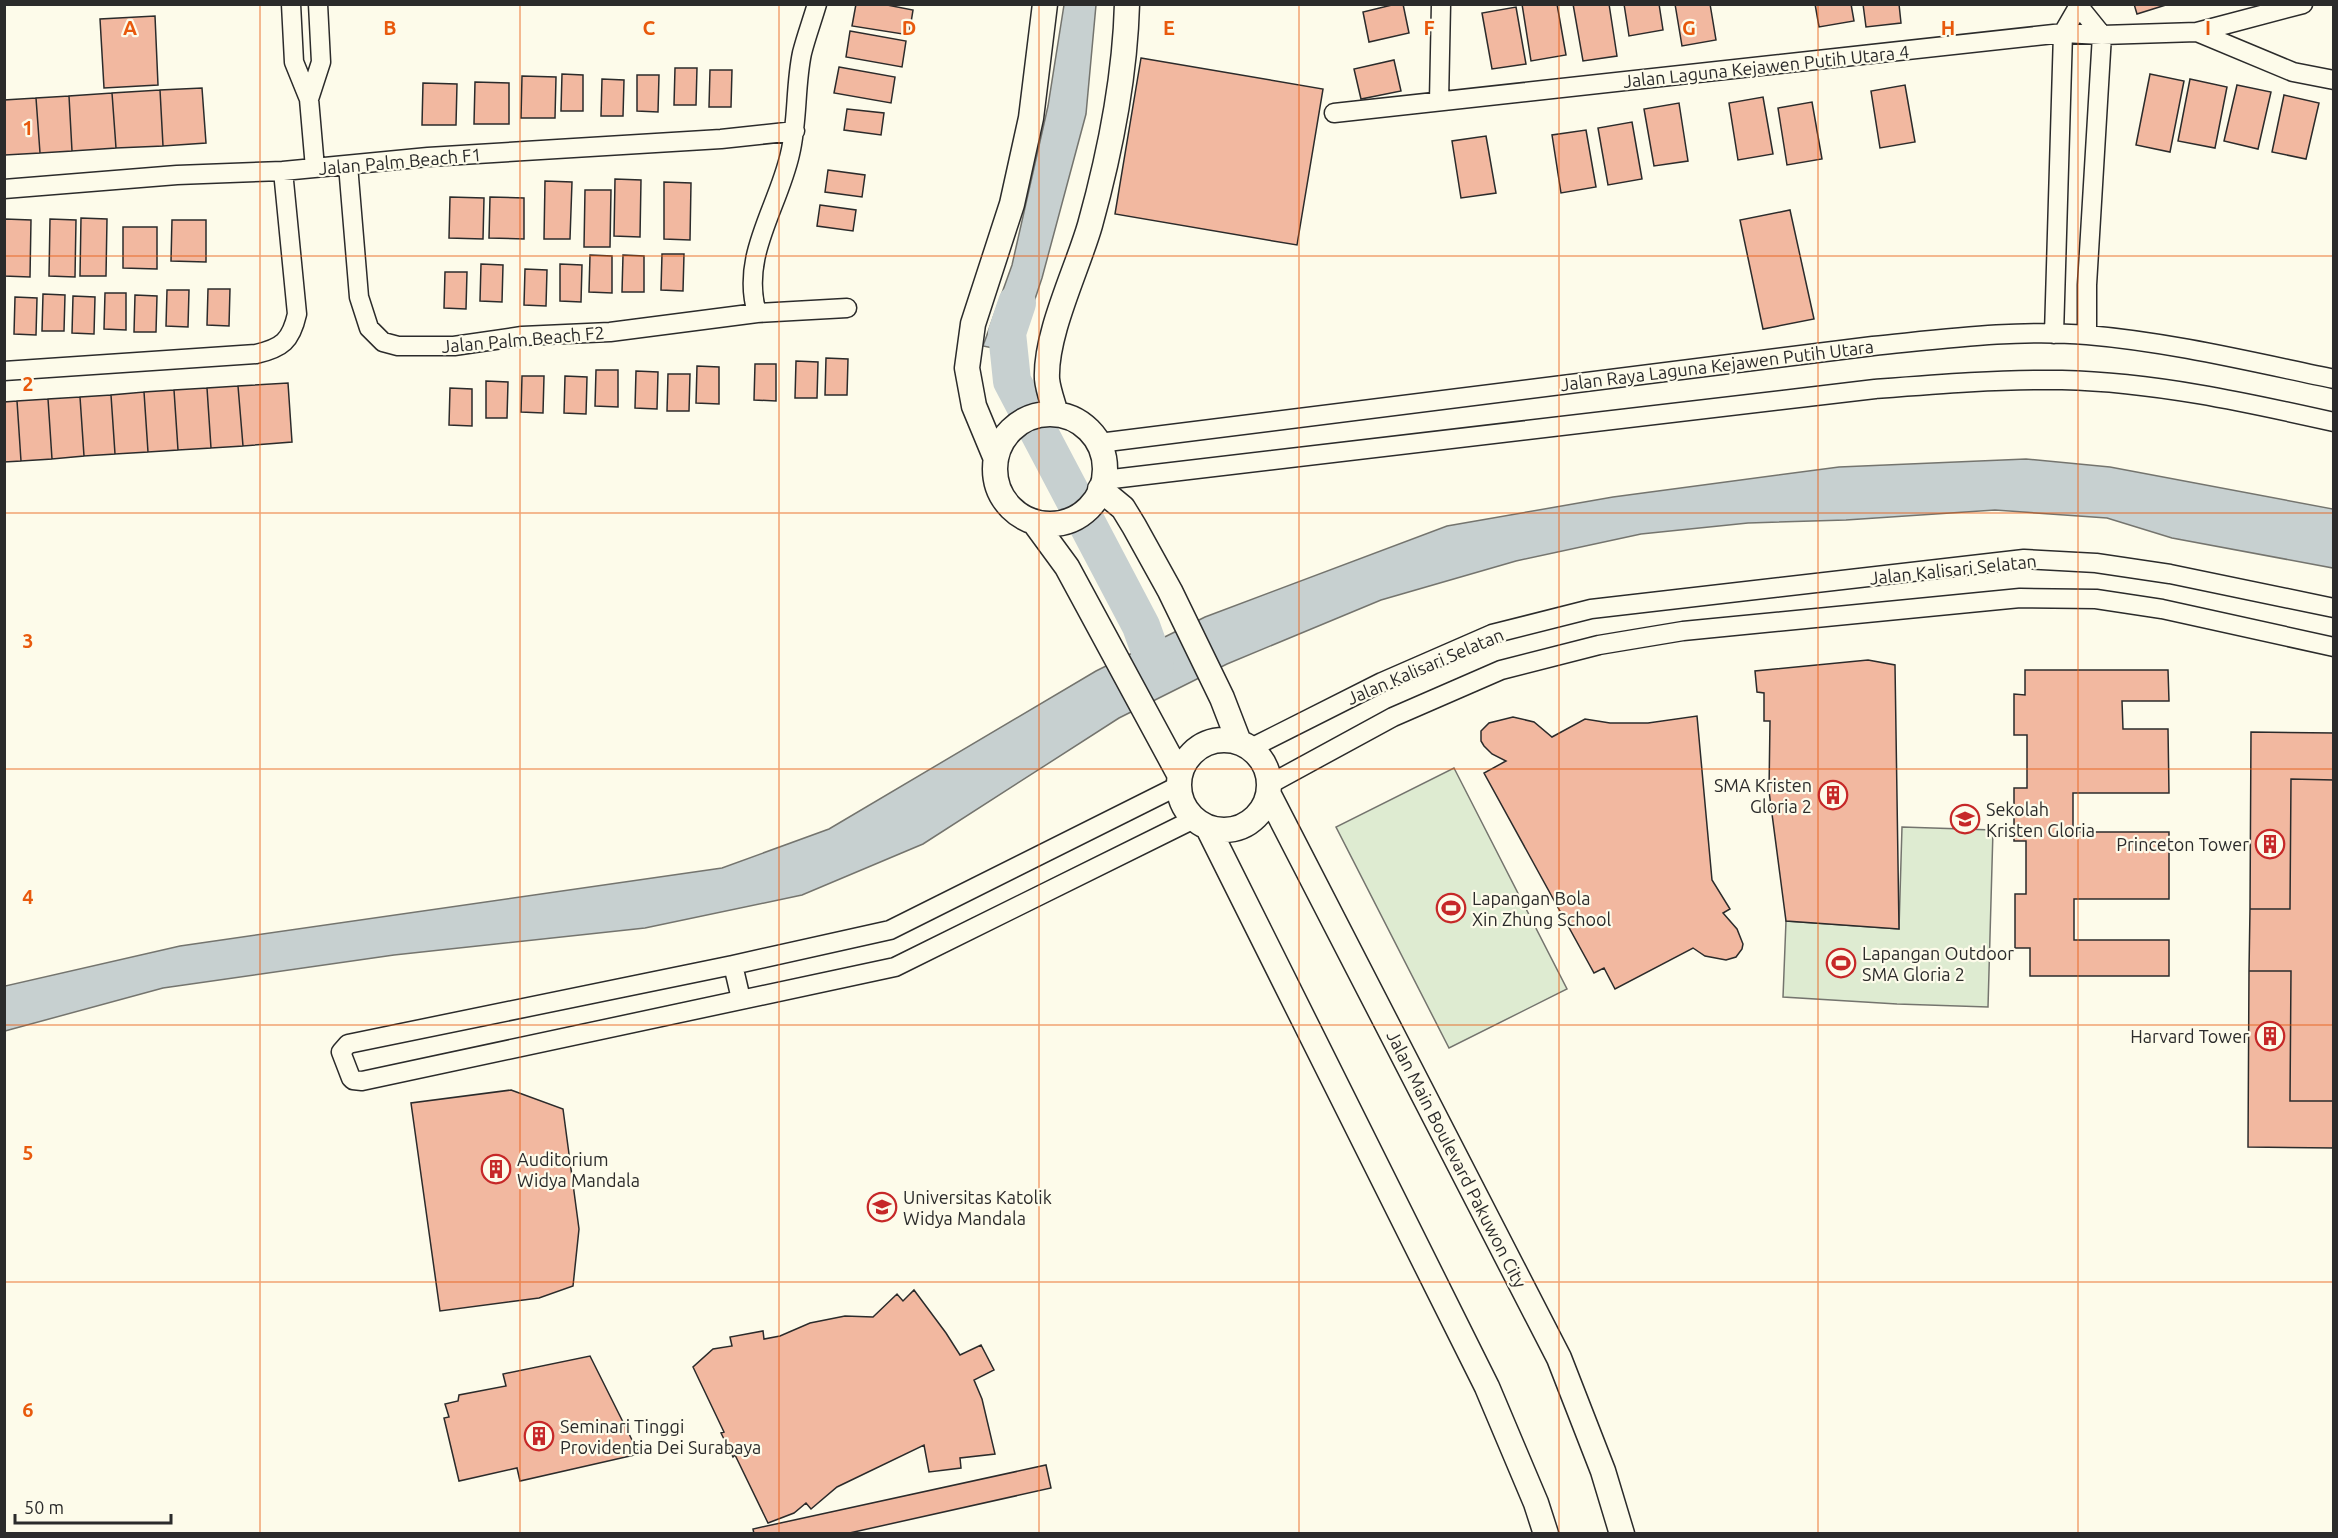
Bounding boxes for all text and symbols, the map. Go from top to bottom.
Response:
text: A [123,16,137,39]
text: B [383,16,397,39]
text: C [643,16,656,39]
text: D [902,16,916,39]
text: E [1163,16,1175,39]
text: F [1423,16,1435,39]
text: G [1682,16,1696,39]
text: H [1941,16,1955,39]
text: I [2205,16,2211,39]
street label: Jalan Laguna Kejawen Putih Utara 4 [1622,41,1910,91]
text: 1 [22,116,34,139]
street label: Jalan Palm Beach F1 [318,144,482,178]
street label: Jalan Palm Beach F2 [441,322,605,356]
street label: Jalan Raya Laguna Kejawen Putih Utara [1559,336,1875,394]
text: 2 [22,372,34,395]
street label: Jalan Kalisari Selatan [1868,550,2038,588]
street label: Jalan Kalisari Selatan [1344,624,1506,708]
text: 3 [22,629,34,652]
place label: SMA Kristen Gloria 2 [1714,775,1812,816]
building icon: SMA Kristen Gloria 2 [1817,779,1849,811]
place label: Sekolah Kristen Gloria [1986,799,2095,840]
school or university icon: Sekolah Kristen Gloria [1949,803,1981,835]
building icon: Princeton Tower [2254,828,2286,860]
place label: Princeton Tower [2116,834,2249,854]
text: 4 [22,885,34,908]
place label: Lapangan Bola Xin Zhung School [1472,888,1612,929]
sports icon: Lapangan Bola Xin Zhung School [1435,892,1467,924]
place label: Lapangan Outdoor SMA Gloria 2 [1862,943,2014,984]
sports icon: Lapangan Outdoor SMA Gloria 2 [1825,947,1857,979]
building icon: Harvard Tower [2254,1020,2286,1052]
place label: Harvard Tower [2130,1026,2249,1046]
street label: Jalan Main Boulevard Pakuwon City [1383,1027,1531,1291]
text: 5 [22,1141,34,1164]
place label: Auditorium Widya Mandala [517,1149,640,1190]
building icon: Auditorium Widya Mandala [480,1153,512,1185]
place label: Universitas Katolik Widya Mandala [903,1187,1052,1228]
school or university icon: Universitas Katolik Widya Mandala [866,1191,898,1223]
text: 6 [22,1398,34,1421]
place label: Seminari Tinggi Providentia Dei Surabaya [560,1416,761,1457]
building icon: Seminari Tinggi Providentia Dei Surabaya [523,1420,555,1452]
scale bar [15,1487,171,1525]
text: 50 m [24,1497,64,1517]

